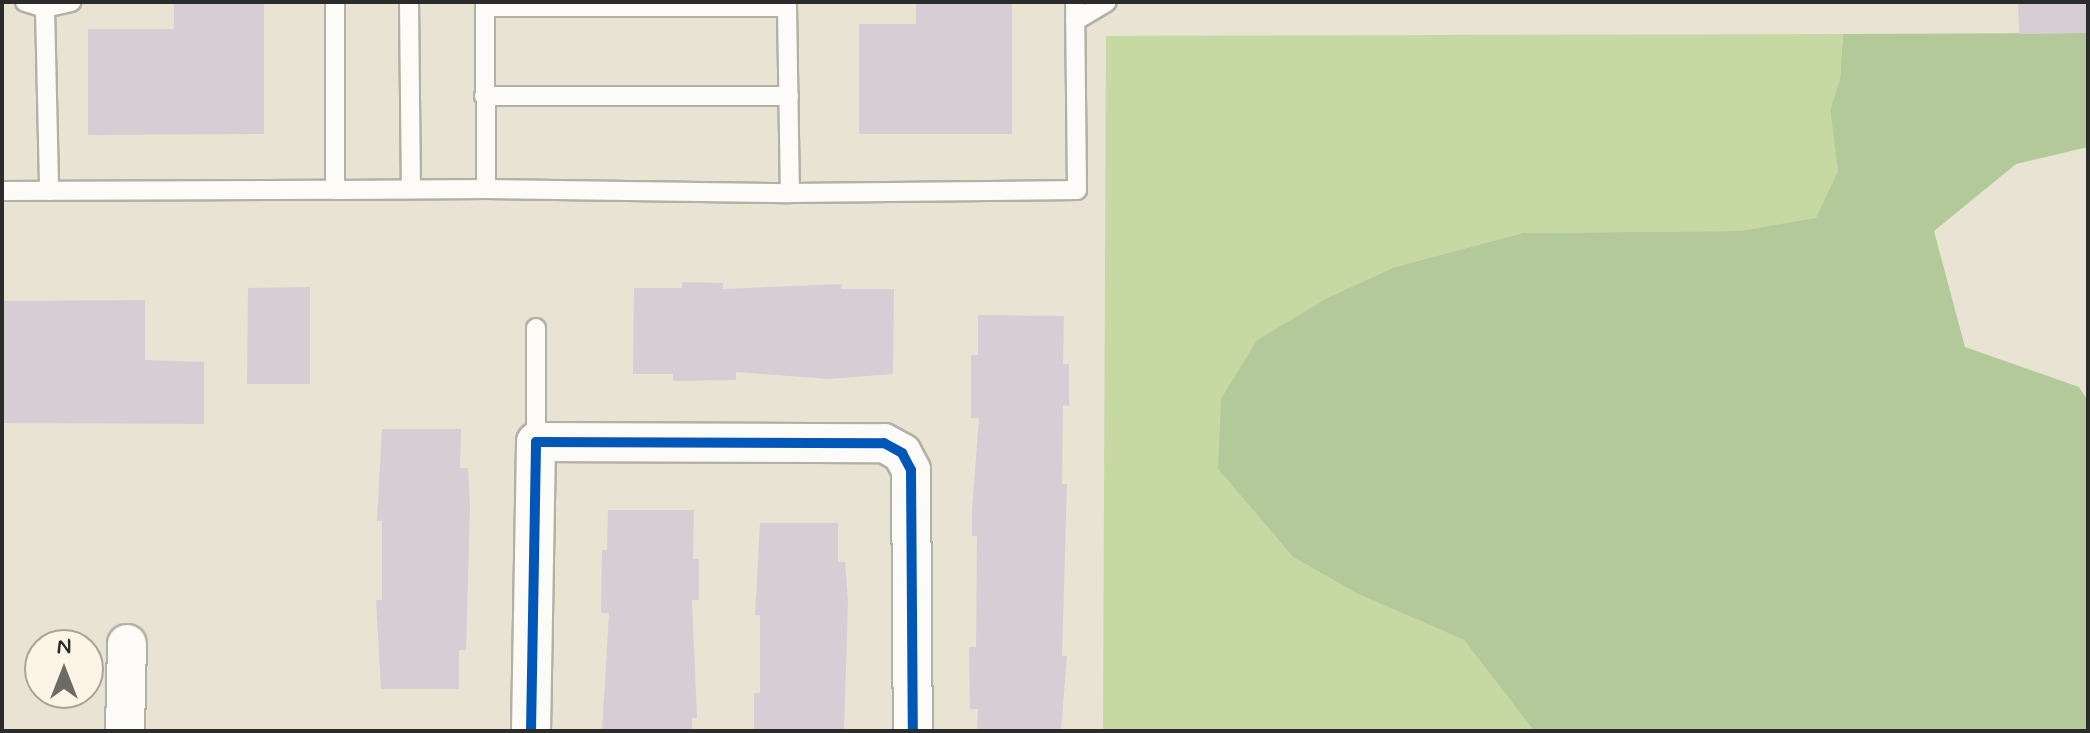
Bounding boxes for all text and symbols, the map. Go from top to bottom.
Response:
north arrow [24,629,104,709]
text: N [57,633,71,661]

